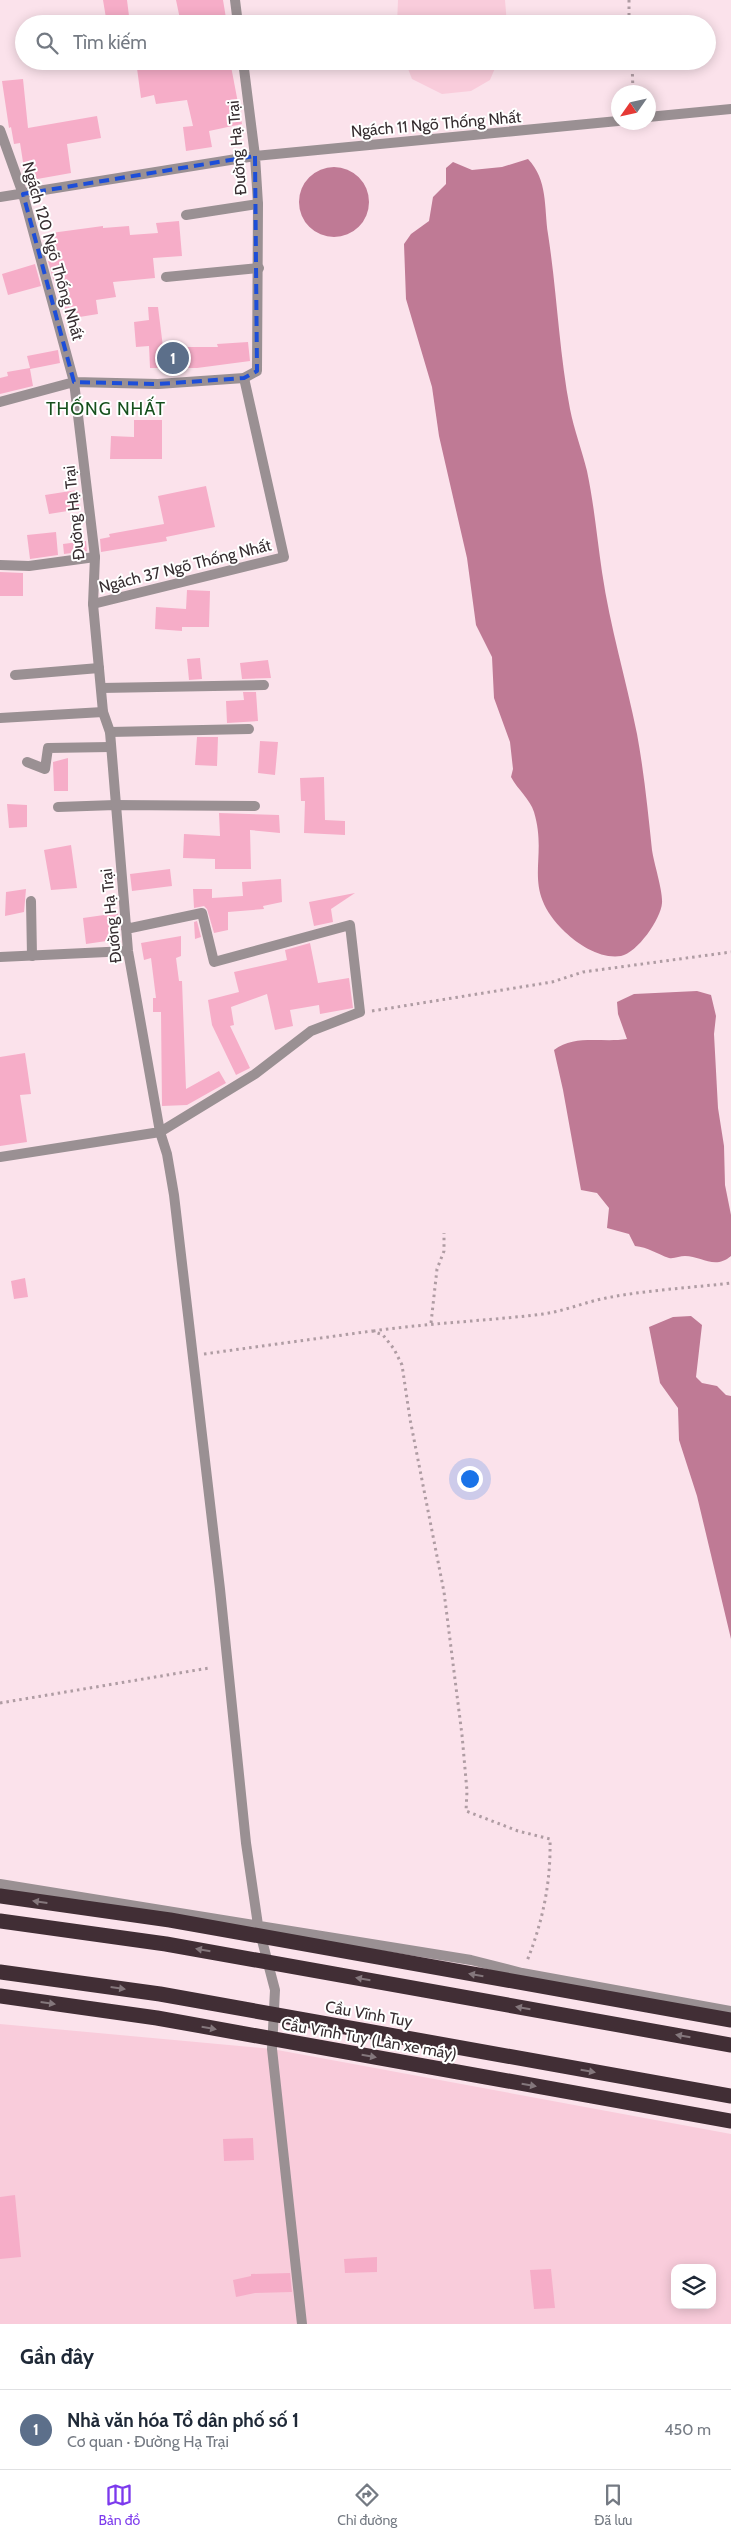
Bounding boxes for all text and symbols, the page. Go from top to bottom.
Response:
search box [15,15,716,70]
icon: search [33,29,61,57]
text: Tìm kiếm [73,31,147,54]
north arrow [611,85,656,130]
street label: Đường Hạ Trại [223,100,251,196]
street label: Ngách 11 Ngõ Thống Nhất [350,107,522,141]
street label: Ngách 120 Ngõ Thống Nhất [18,159,88,343]
pin: 1 [157,339,189,377]
district label: THỐNG NHẤT [46,396,166,420]
street label: Đường Hạ Trại [60,465,88,561]
street label: Ngách 37 Ngõ Thống Nhất [97,535,274,597]
street label: Đường Hạ Trại [97,868,125,964]
your location [457,1466,483,1492]
one-way arrow [32,1898,48,1906]
one-way arrow [195,1946,211,1954]
one-way arrow [468,1970,484,1978]
one-way arrow [355,1975,371,1983]
one-way arrow [110,1984,126,1992]
street label: Cầu Vĩnh Tuy [324,1997,414,2031]
one-way arrow [41,1999,57,2007]
one-way arrow [515,2003,531,2011]
street label: Cầu Vĩnh Tuy (Làn xe máy) [280,2014,458,2064]
one-way arrow [201,2024,217,2032]
one-way arrow [675,2032,691,2040]
one-way arrow [361,2053,377,2061]
one-way arrow [580,2067,596,2075]
one-way arrow [521,2081,537,2089]
map controls [671,2264,716,2309]
button: layers [671,2264,716,2309]
text: Gần đây [20,2344,94,2369]
text: Nhà văn hóa Tổ dân phố số 1 [67,2409,299,2432]
text: 1 [33,2420,39,2439]
text: 450 m [664,2420,711,2439]
text: Cơ quan · Đường Hạ Trại [67,2432,229,2451]
tab: Bản đồ [99,2481,140,2529]
tab: Chỉ đường [337,2481,397,2529]
tab: Đã lưu [594,2481,632,2529]

